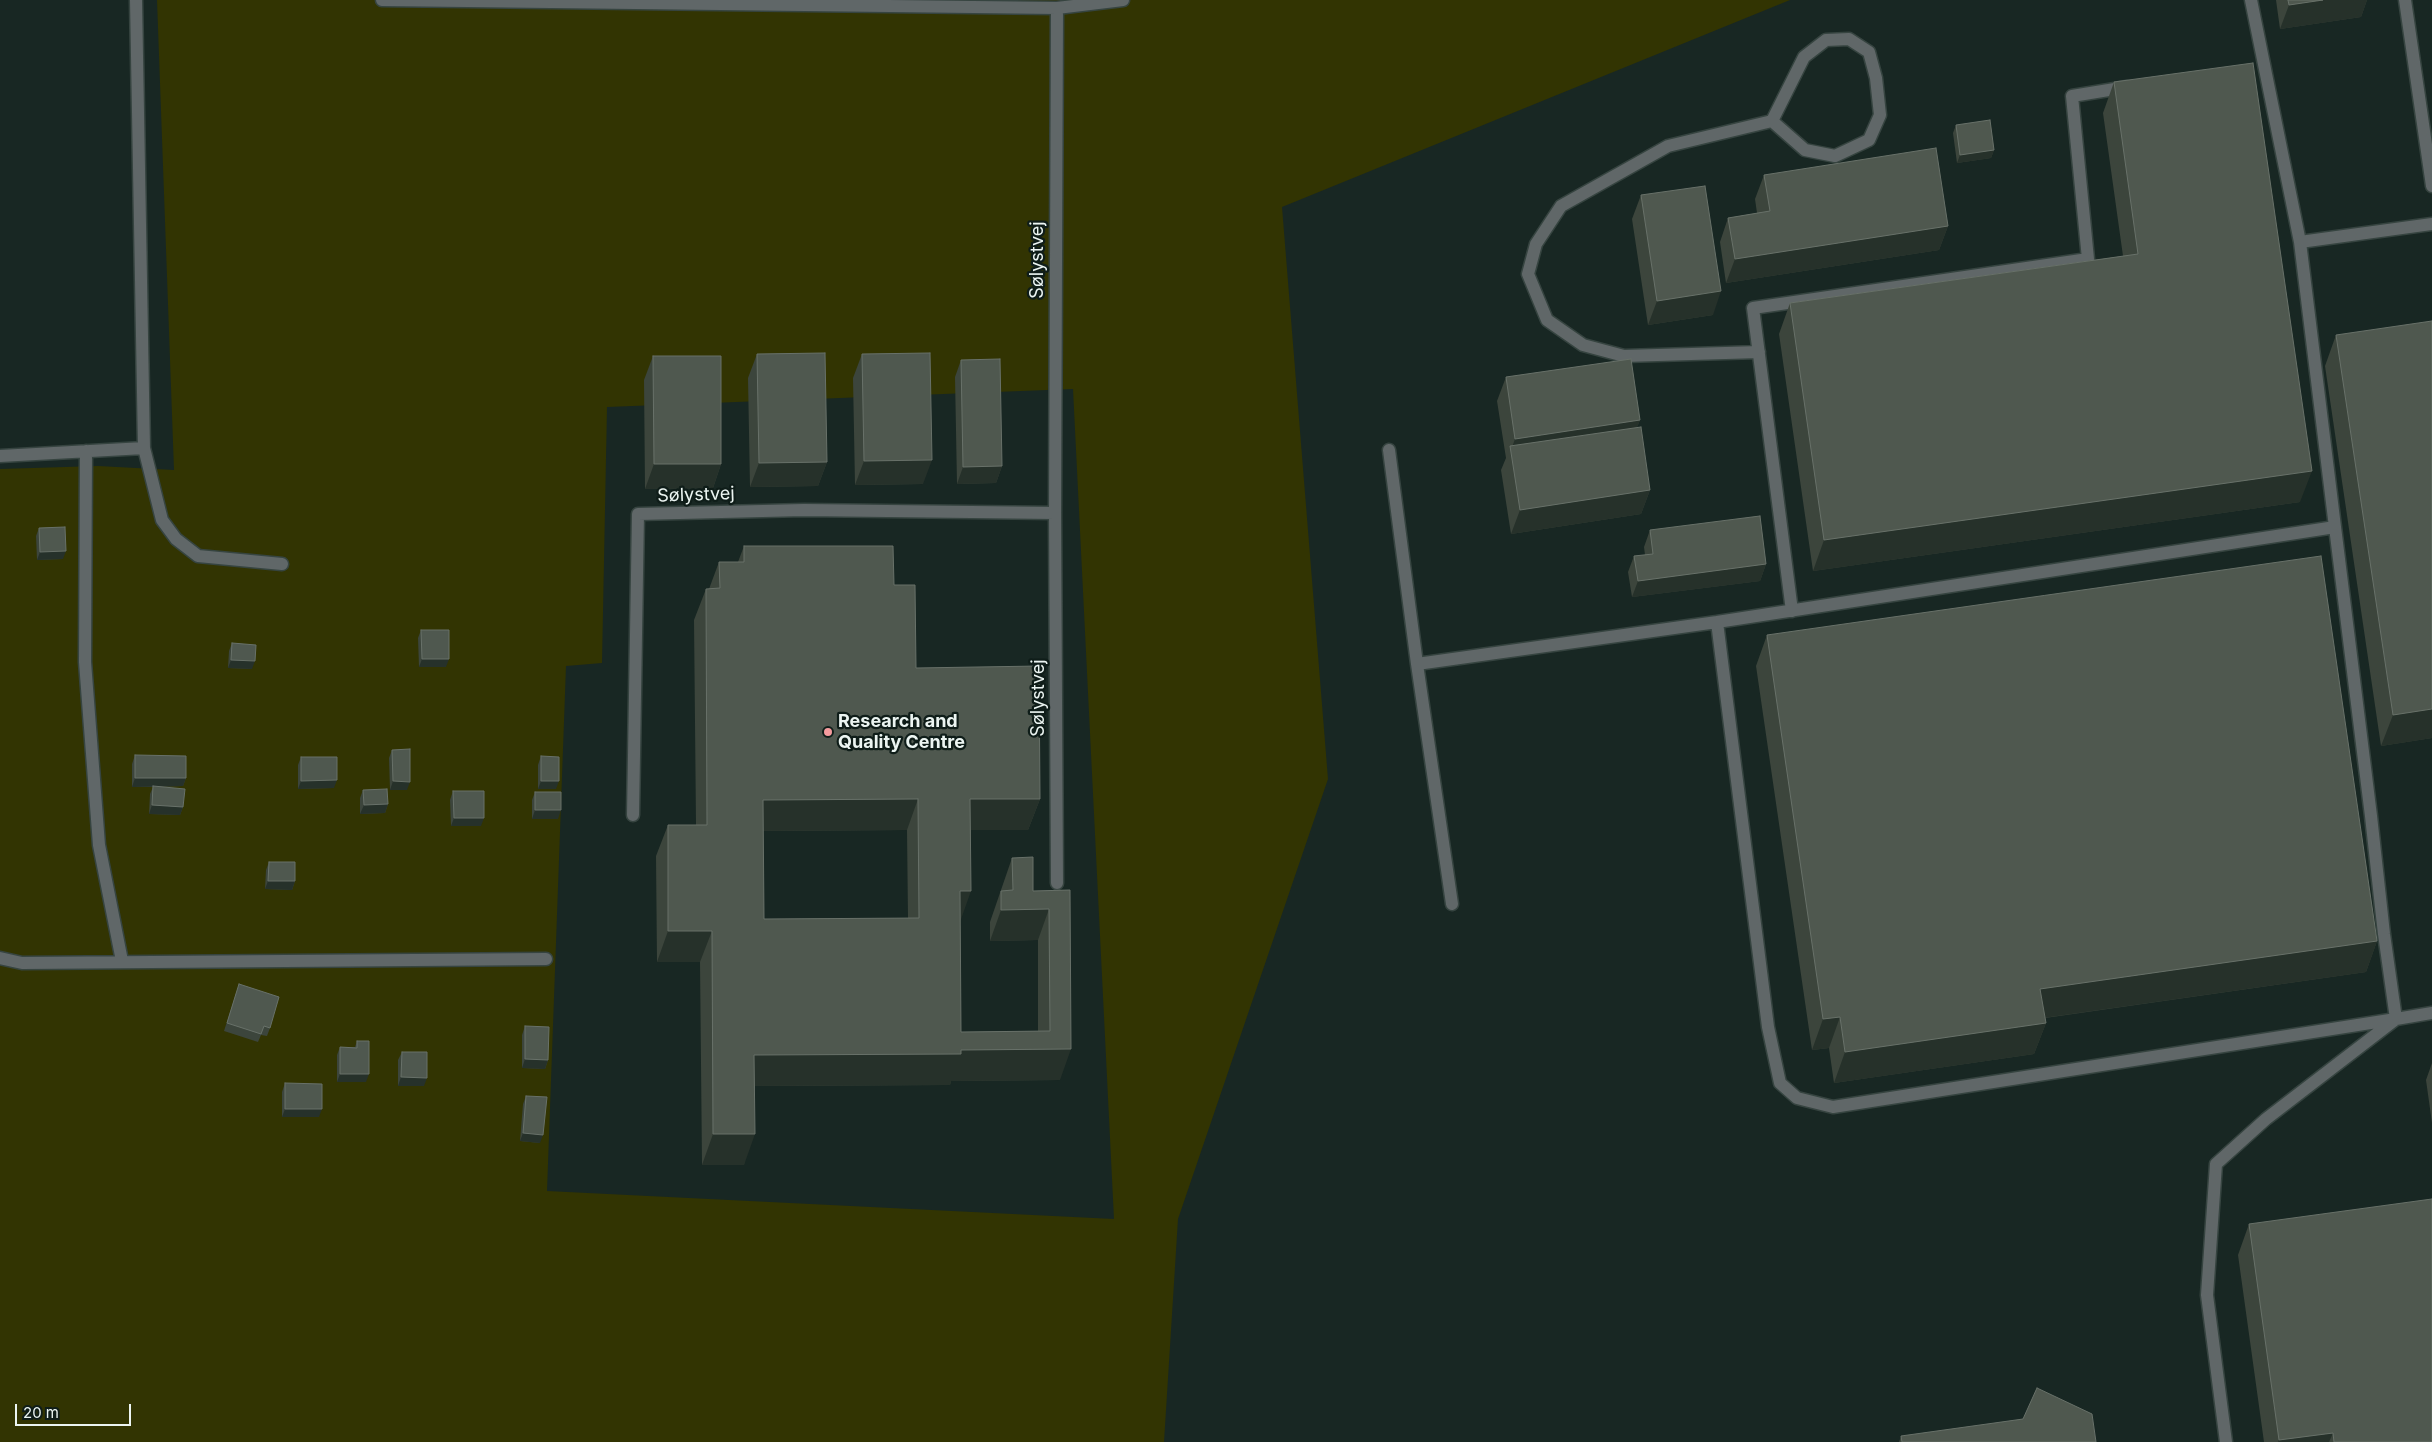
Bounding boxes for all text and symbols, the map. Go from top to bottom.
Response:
street label: Sølystvej [1027,221,1049,299]
street label: Sølystvej [657,483,735,507]
street label: Sølystvej [1028,659,1050,737]
place label: Research and Quality Centre [838,711,965,754]
marker: Research and Quality Centre [822,726,834,738]
scale bar [18,1394,134,1426]
text: 20 m [23,1403,59,1422]

